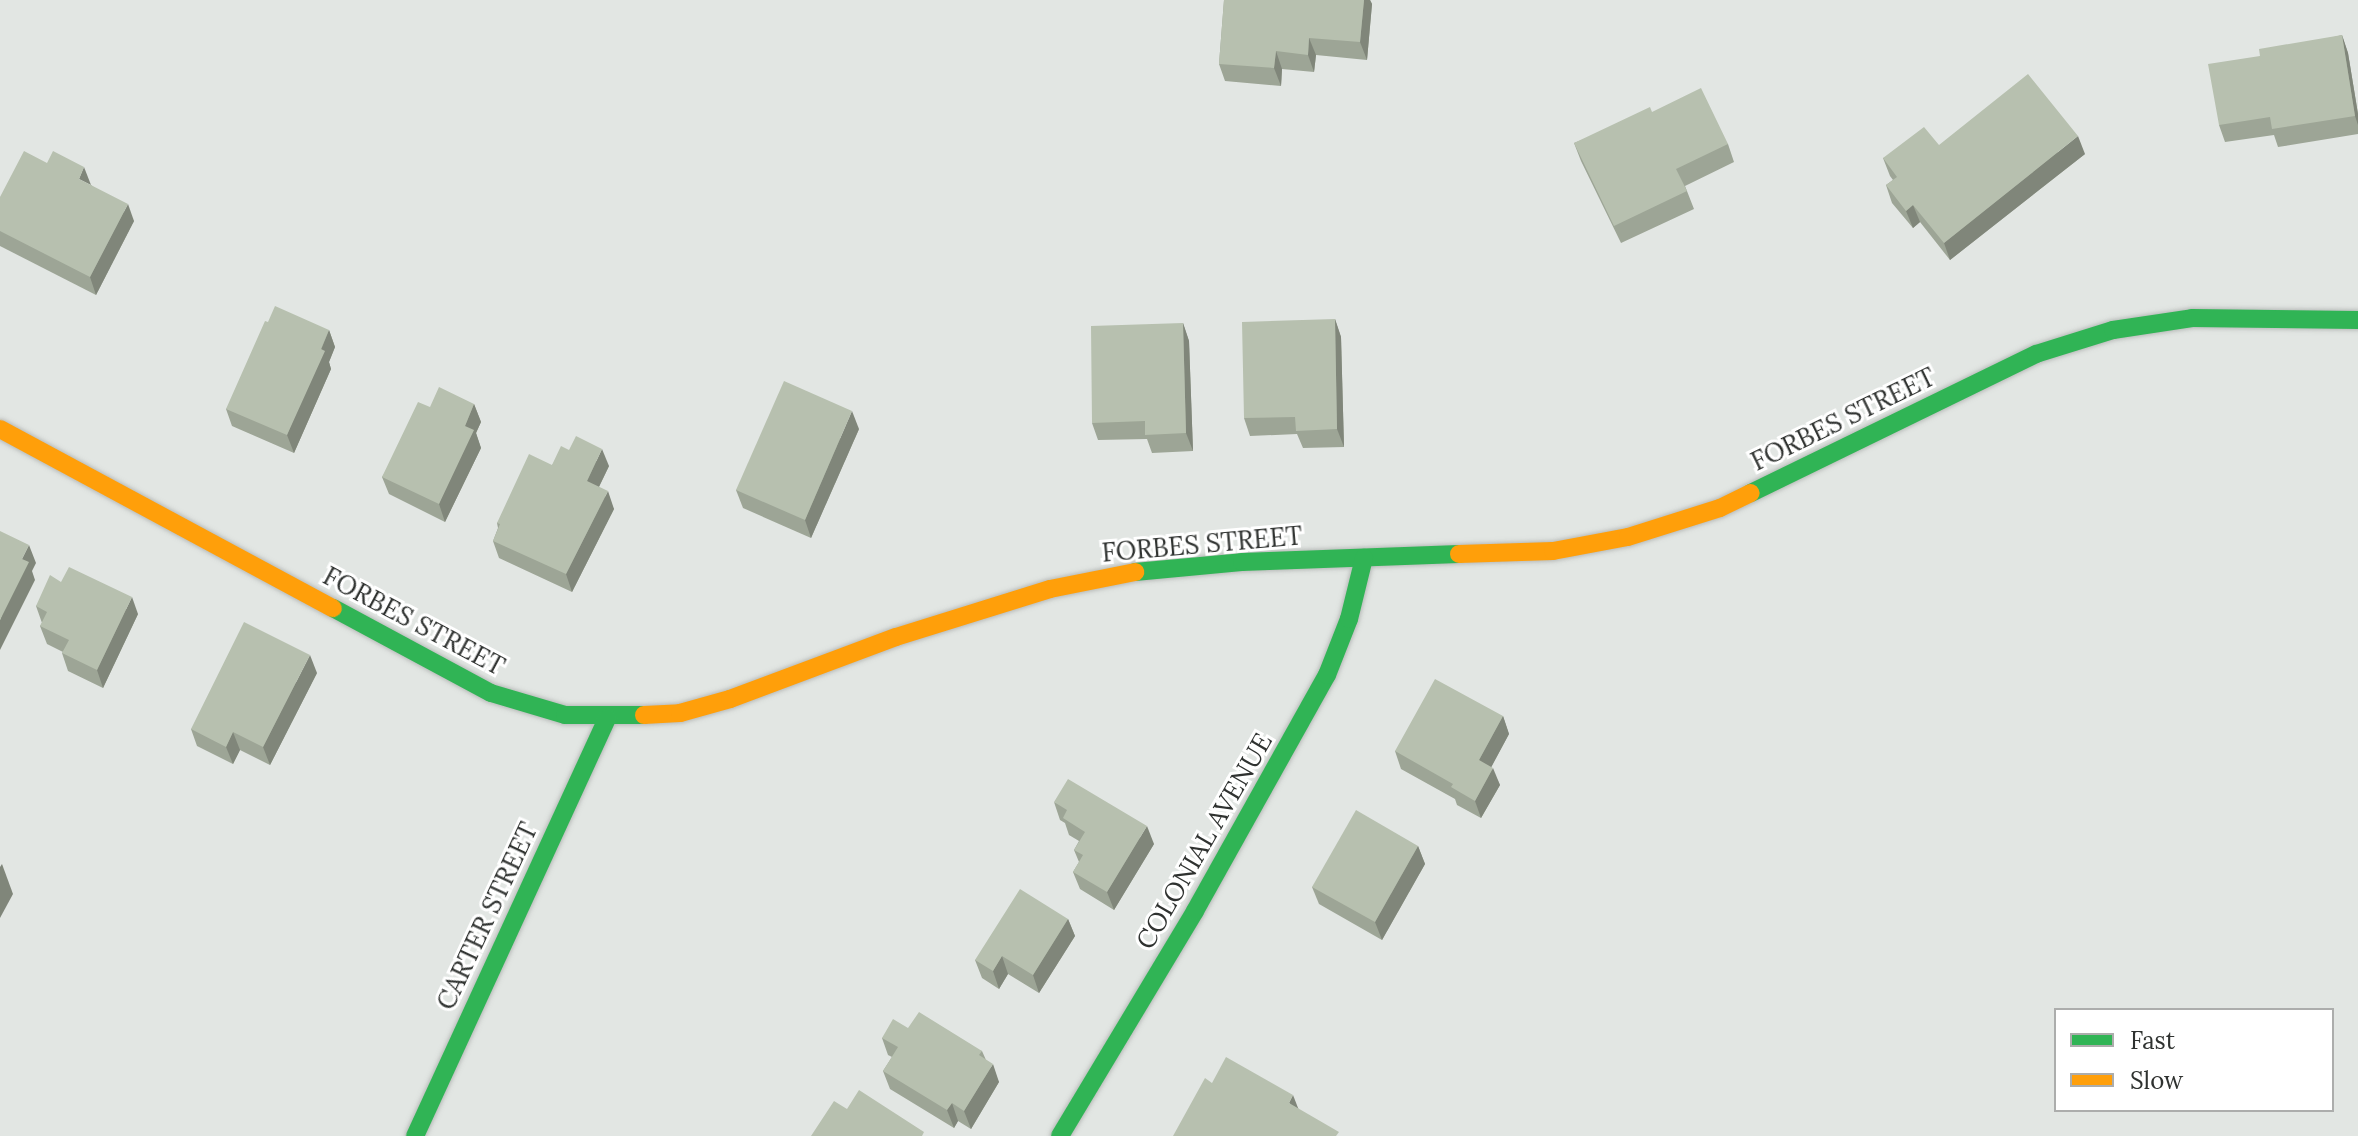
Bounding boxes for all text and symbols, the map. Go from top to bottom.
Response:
street label: FORBES STREET [1746,361,1940,477]
street label: FORBES STREET [1100,520,1304,568]
street label: FORBES STREET [318,560,510,682]
street label: COLONIAL AVENUE [1129,727,1279,955]
street label: CARTER STREET [430,817,544,1015]
legend [2054,1008,2334,1112]
text: Fast [2130,1025,2175,1056]
text: Slow [2130,1065,2183,1096]

